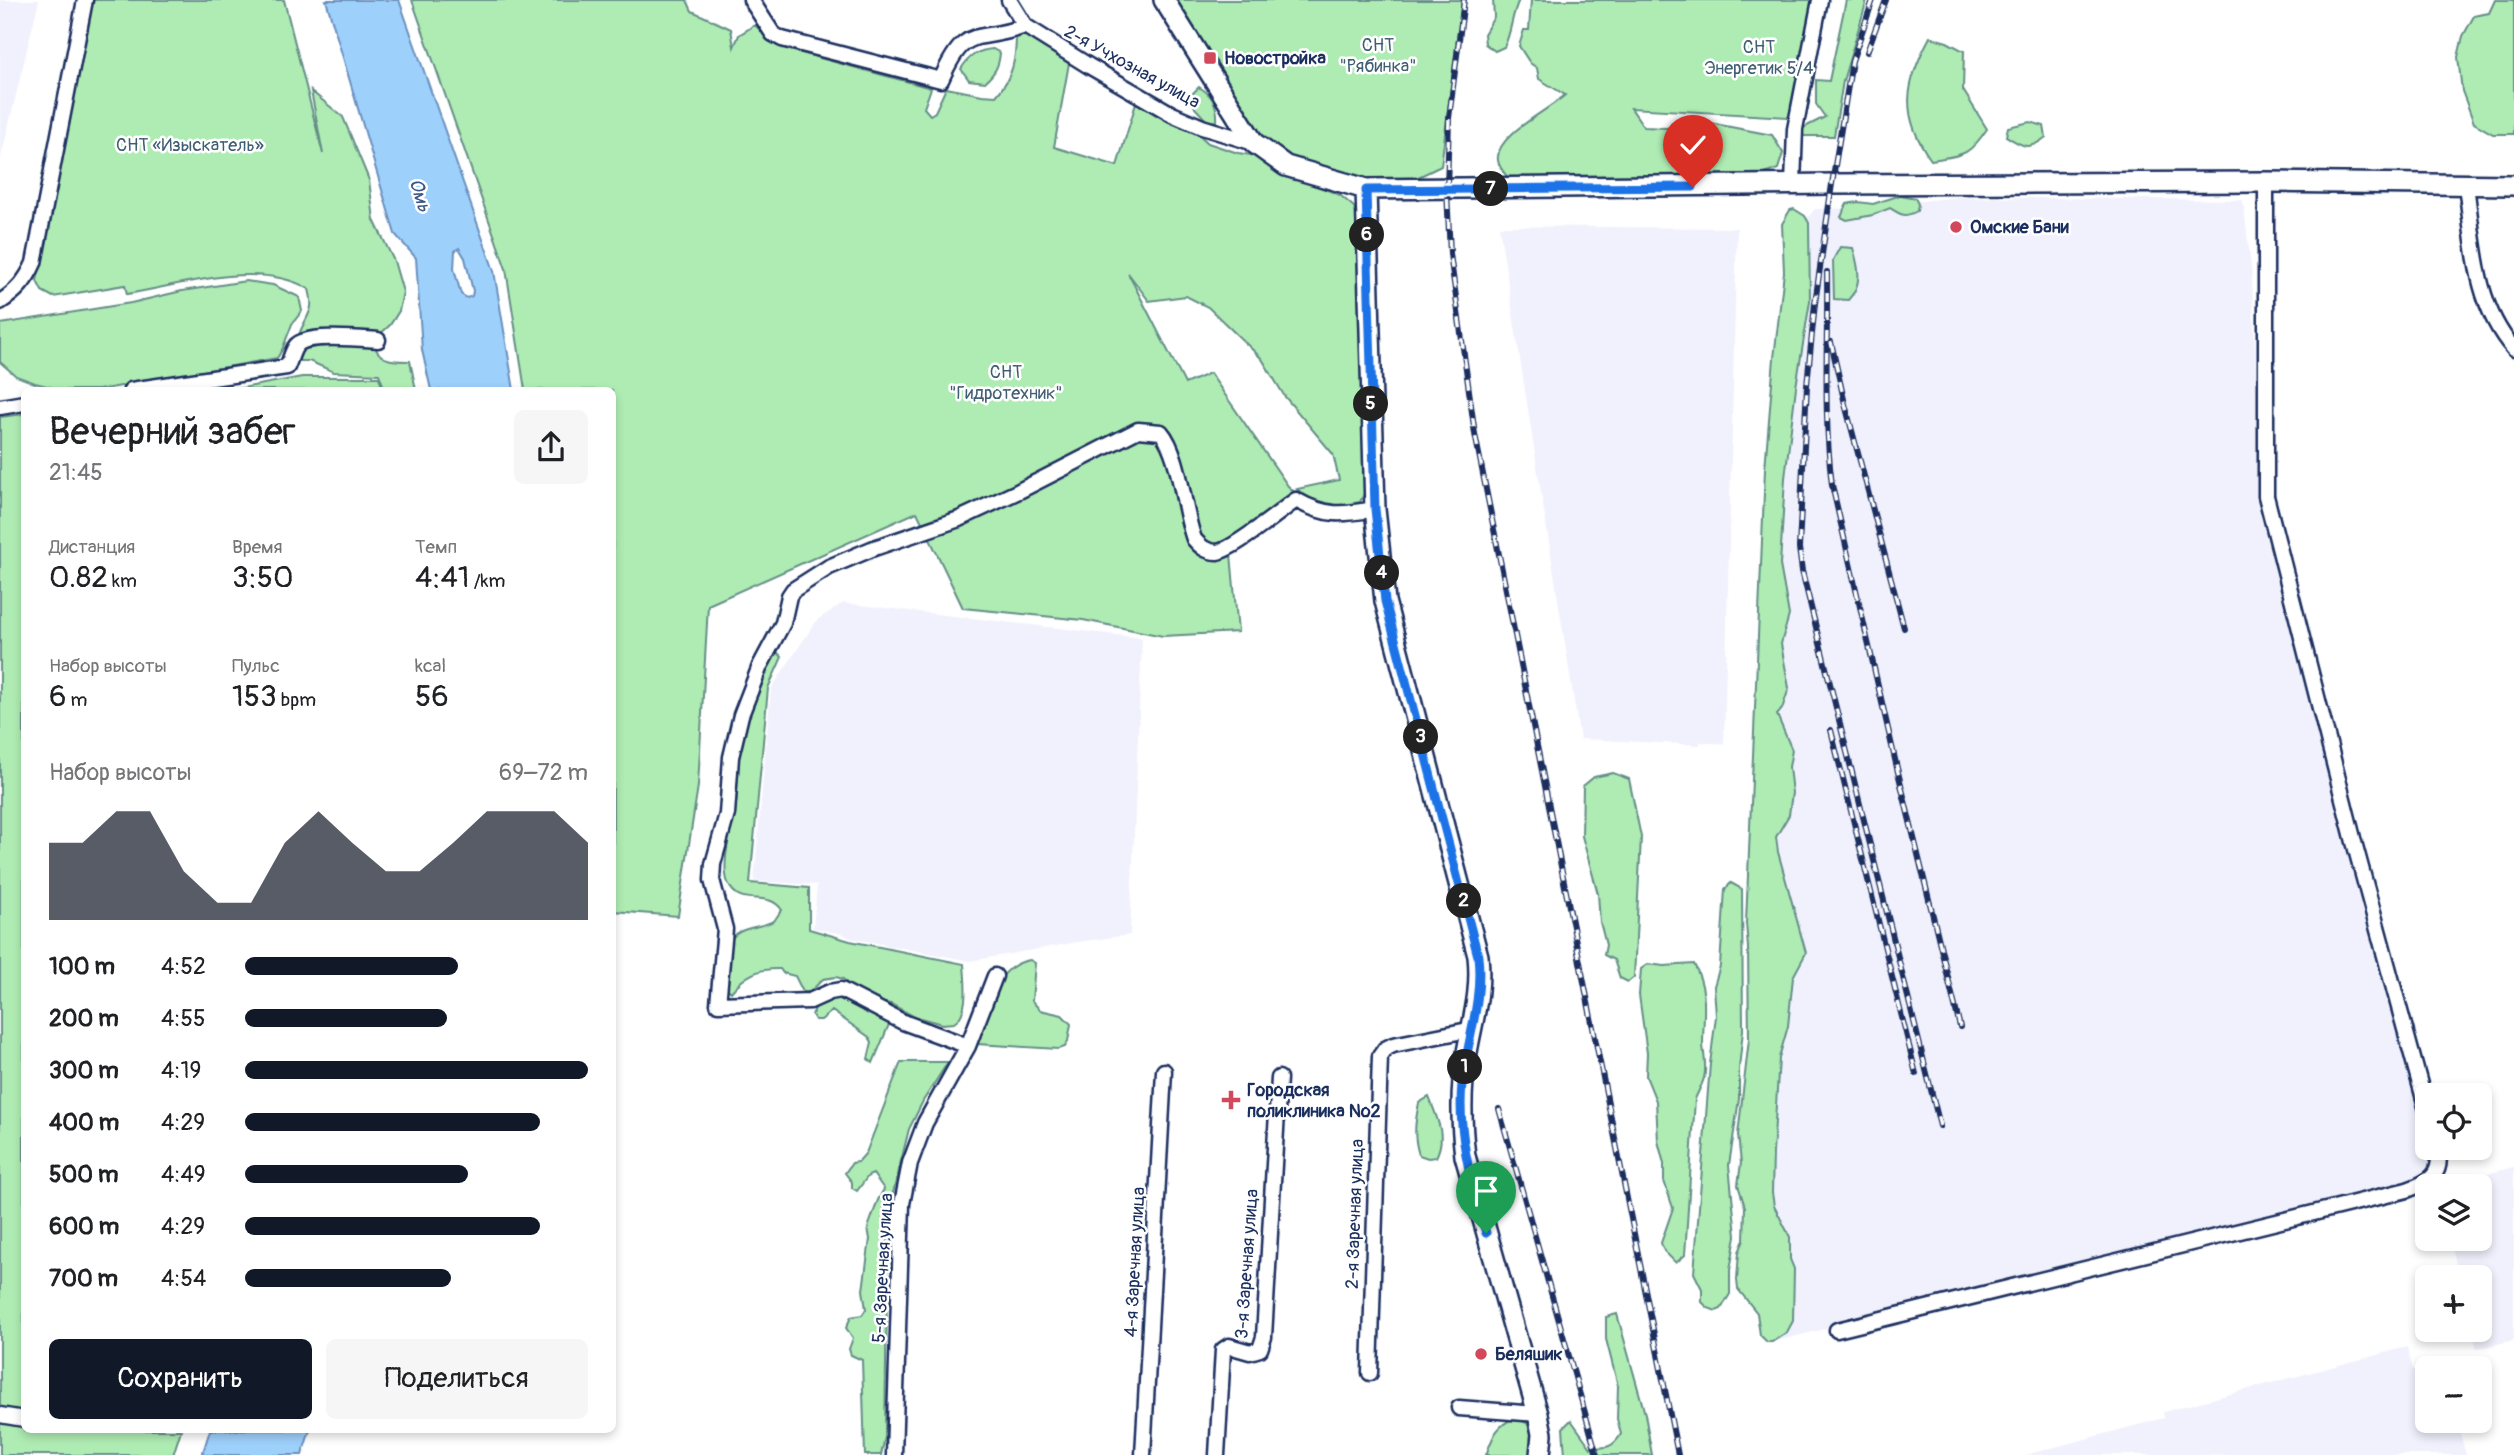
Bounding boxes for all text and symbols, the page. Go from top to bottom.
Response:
street label: 2-я Учхозная улица [1060,20,1204,114]
park label: СНТ "Рябинка" [1339,34,1417,78]
park label: СНТ Энергетик 5/4 [1704,36,1814,80]
place label: Новостройка [1224,47,1326,70]
marker: Новостройка [1202,50,1218,66]
pin [1663,115,1723,187]
icon: check [1674,126,1712,164]
park label: СНТ «Изыскатель» [116,134,264,157]
pin: 7 [1474,172,1508,206]
water label: Омь [403,175,437,215]
text: 7 [1485,176,1496,200]
place label: Омские Бани [1970,216,2069,239]
pin: 6 [1350,218,1384,252]
marker: Омские Бани [1948,219,1964,235]
text: 6 [1361,222,1372,246]
park label: СНТ "Гидротехник" [949,361,1063,405]
pin: 5 [1354,386,1388,422]
text: 5 [1365,391,1376,415]
text: Вечерний забег [49,408,296,456]
button: share [514,410,588,484]
text: 21:45 [49,458,103,487]
text: Дистанция [49,535,135,559]
text: Время [232,535,283,559]
text: Темп [415,535,457,559]
pin: 4 [1364,556,1400,590]
text: 0.82 [49,559,108,596]
text: 3:50 [232,559,294,596]
text: 4:41 [415,559,470,596]
text: 4 [1376,560,1387,584]
text: km [108,569,137,593]
text: /km [470,569,505,593]
text: Набор высоты [49,654,167,678]
text: Пульс [232,654,280,678]
text: kcal [415,654,446,678]
text: 6 [49,678,66,715]
text: 153 [232,678,277,715]
text: 56 [415,678,449,715]
text: m [66,688,87,712]
text: bpm [277,688,316,712]
pin: 3 [1404,720,1438,754]
text: 3 [1415,724,1426,748]
text: Набор высоты [49,758,191,787]
text: 69–72 m [499,758,588,787]
pin: 2 [1446,884,1482,918]
text: 2 [1458,888,1469,912]
text: 100 m [49,952,115,981]
text: 4:52 [161,952,206,981]
text: 200 m [49,1004,119,1033]
text: 4:55 [161,1004,205,1033]
pin: 1 [1448,1050,1482,1084]
text: 1 [1461,1054,1468,1078]
text: 300 m [49,1056,119,1085]
text: 4:19 [161,1056,201,1085]
place label: Городская поликлиника №2 [1247,1079,1381,1123]
map controls [2415,1083,2492,1433]
button: locate [2415,1083,2492,1160]
marker: Городская поликлиника №2 [1221,1090,1241,1110]
text: 400 m [49,1108,119,1137]
text: 4:29 [161,1108,205,1137]
street label: 2-я Заречная улица [1341,1139,1369,1289]
text: 500 m [49,1160,118,1189]
text: 4:49 [161,1160,206,1189]
pin [1456,1161,1516,1233]
icon: arrive [1467,1172,1505,1210]
button: layers [2415,1174,2492,1251]
street label: 4-я Заречная улица [1120,1186,1150,1338]
street label: 3-я Заречная улица [1230,1188,1264,1340]
street label: 5-я Заречная улица [868,1193,898,1343]
text: 600 m [49,1212,119,1241]
text: 4:29 [161,1212,205,1241]
text: 700 m [49,1264,118,1293]
text: 4:54 [161,1264,206,1293]
button: + [2415,1265,2492,1342]
button: Сохранить [49,1339,312,1419]
button: Поделиться [326,1339,588,1419]
place label: Беляшик [1495,1343,1563,1366]
marker: Беляшик [1473,1346,1489,1362]
button: − [2415,1356,2492,1433]

